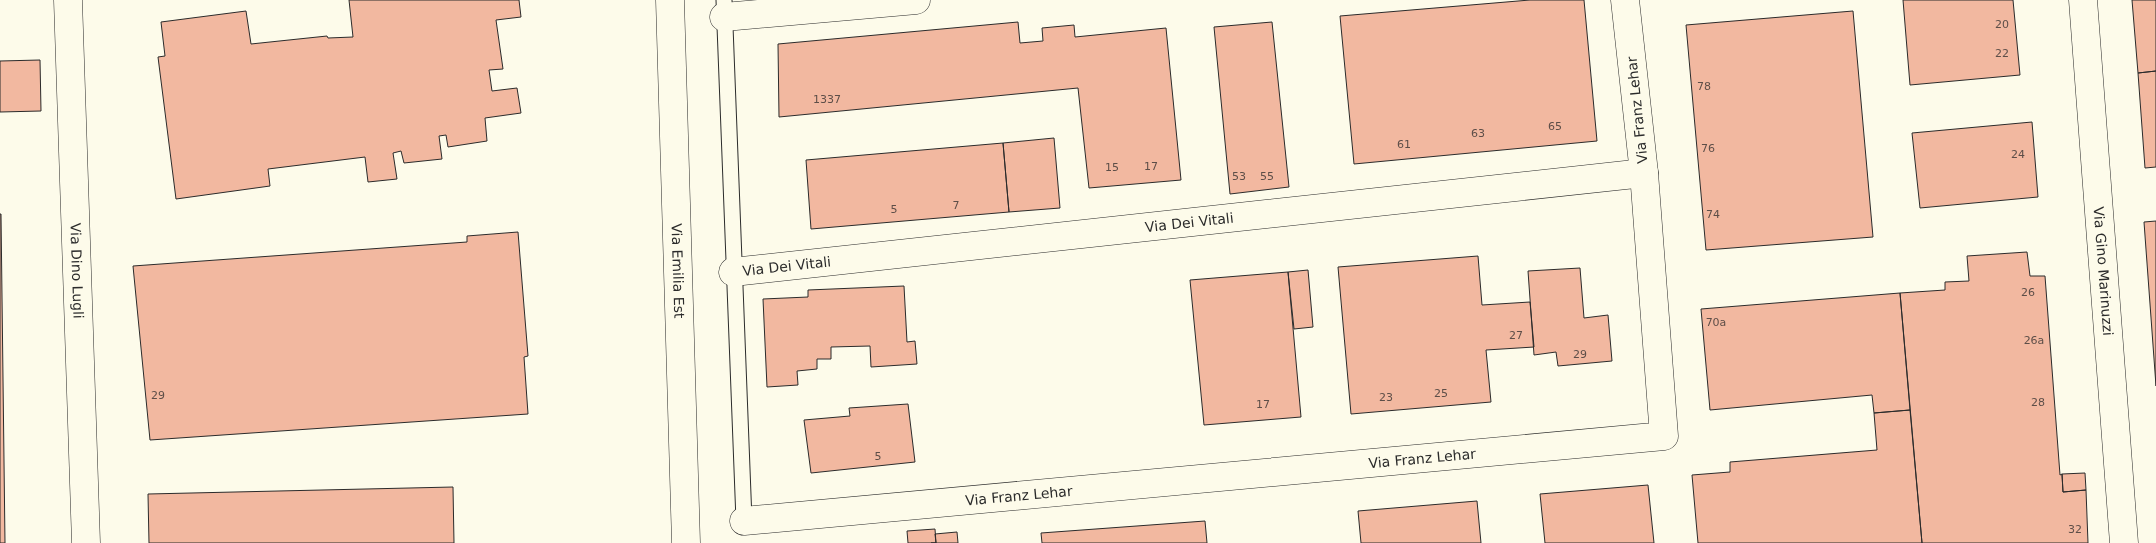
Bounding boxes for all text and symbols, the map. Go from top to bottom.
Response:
house number: 20 [1995,18,2009,31]
house number: 22 [1995,47,2009,60]
street label: Via Franz Lehar [1623,55,1651,164]
house number: 78 [1697,80,1711,93]
house number: 1337 [813,93,841,106]
house number: 65 [1548,120,1562,133]
house number: 63 [1471,127,1485,140]
house number: 61 [1397,138,1411,151]
house number: 76 [1701,142,1715,155]
house number: 24 [2011,148,2025,161]
house number: 17 [1144,160,1158,173]
house number: 15 [1105,161,1119,174]
house number: 53 [1232,170,1246,183]
house number: 55 [1260,170,1274,183]
house number: 7 [953,199,960,212]
house number: 5 [891,203,898,216]
street label: Via Gino Marinuzzi [2091,206,2116,336]
house number: 74 [1706,208,1720,221]
street label: Via Dei Vitali [1144,210,1234,235]
street label: Via Dino Lugli [67,223,87,319]
street label: Via Emilia Est [669,223,687,319]
street label: Via Dei Vitali [742,253,832,279]
house number: 26 [2021,286,2035,299]
house number: 70a [1706,316,1726,329]
house number: 27 [1509,329,1523,342]
house number: 26a [2024,334,2044,347]
house number: 29 [1573,348,1587,361]
house number: 25 [1434,387,1448,400]
house number: 29 [151,389,165,402]
house number: 23 [1379,391,1393,404]
house number: 28 [2031,396,2045,409]
house number: 17 [1256,398,1270,411]
street label: Via Franz Lehar [1368,445,1477,471]
house number: 5 [875,450,882,463]
street label: Via Franz Lehar [964,483,1073,509]
house number: 32 [2068,523,2082,536]

